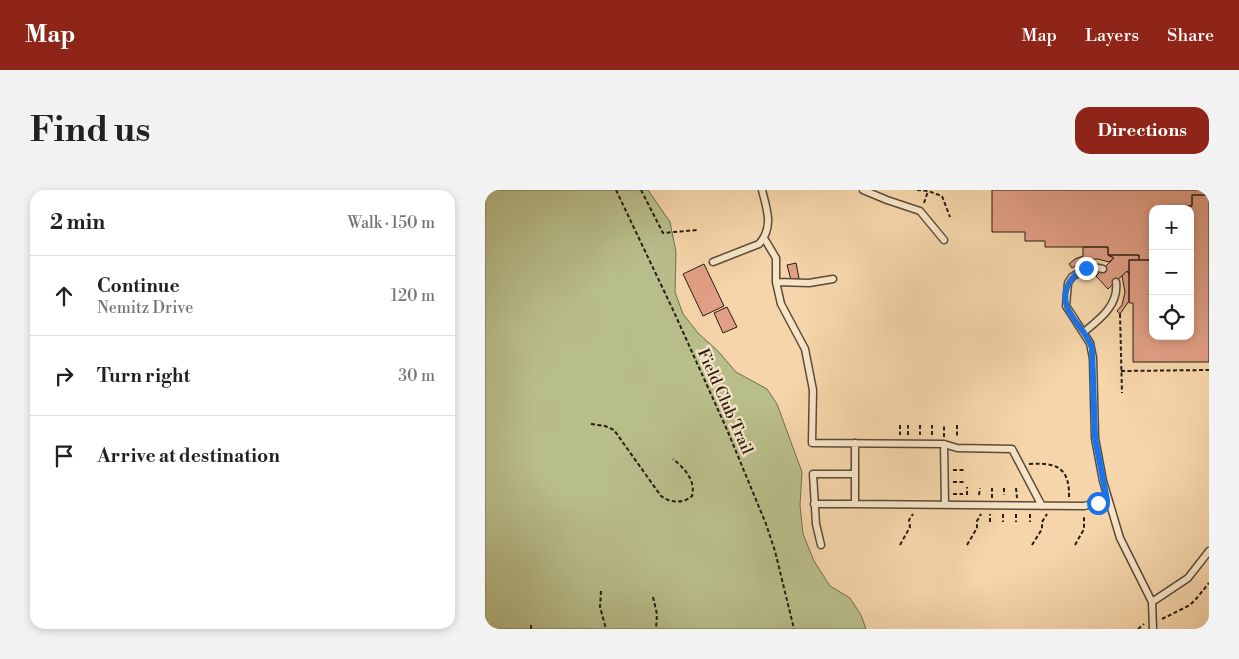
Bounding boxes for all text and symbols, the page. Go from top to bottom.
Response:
text: Map [25,20,75,50]
text: Map [1022,24,1057,47]
text: Layers [1085,24,1139,47]
text: Share [1167,24,1214,47]
button: Directions [1075,107,1209,154]
text: Find us [30,109,150,152]
map controls [1149,205,1194,340]
button: + [1149,205,1194,250]
text: 2 min [50,210,105,236]
text: Walk · 150 m [347,213,435,233]
button: − [1149,250,1194,295]
route end [1075,257,1098,280]
text: Continue [97,274,180,298]
icon: ahead [50,282,78,310]
text: 120 m [391,286,435,306]
button: locate [1149,295,1194,340]
text: Nemitz Drive [97,298,193,318]
street label: Field Club Trail [693,345,757,458]
icon: right [50,362,78,390]
text: Turn right [97,364,190,388]
text: 30 m [398,366,435,386]
icon: arrive [50,442,78,470]
text: Arrive at destination [97,444,280,468]
route start [1087,492,1110,515]

